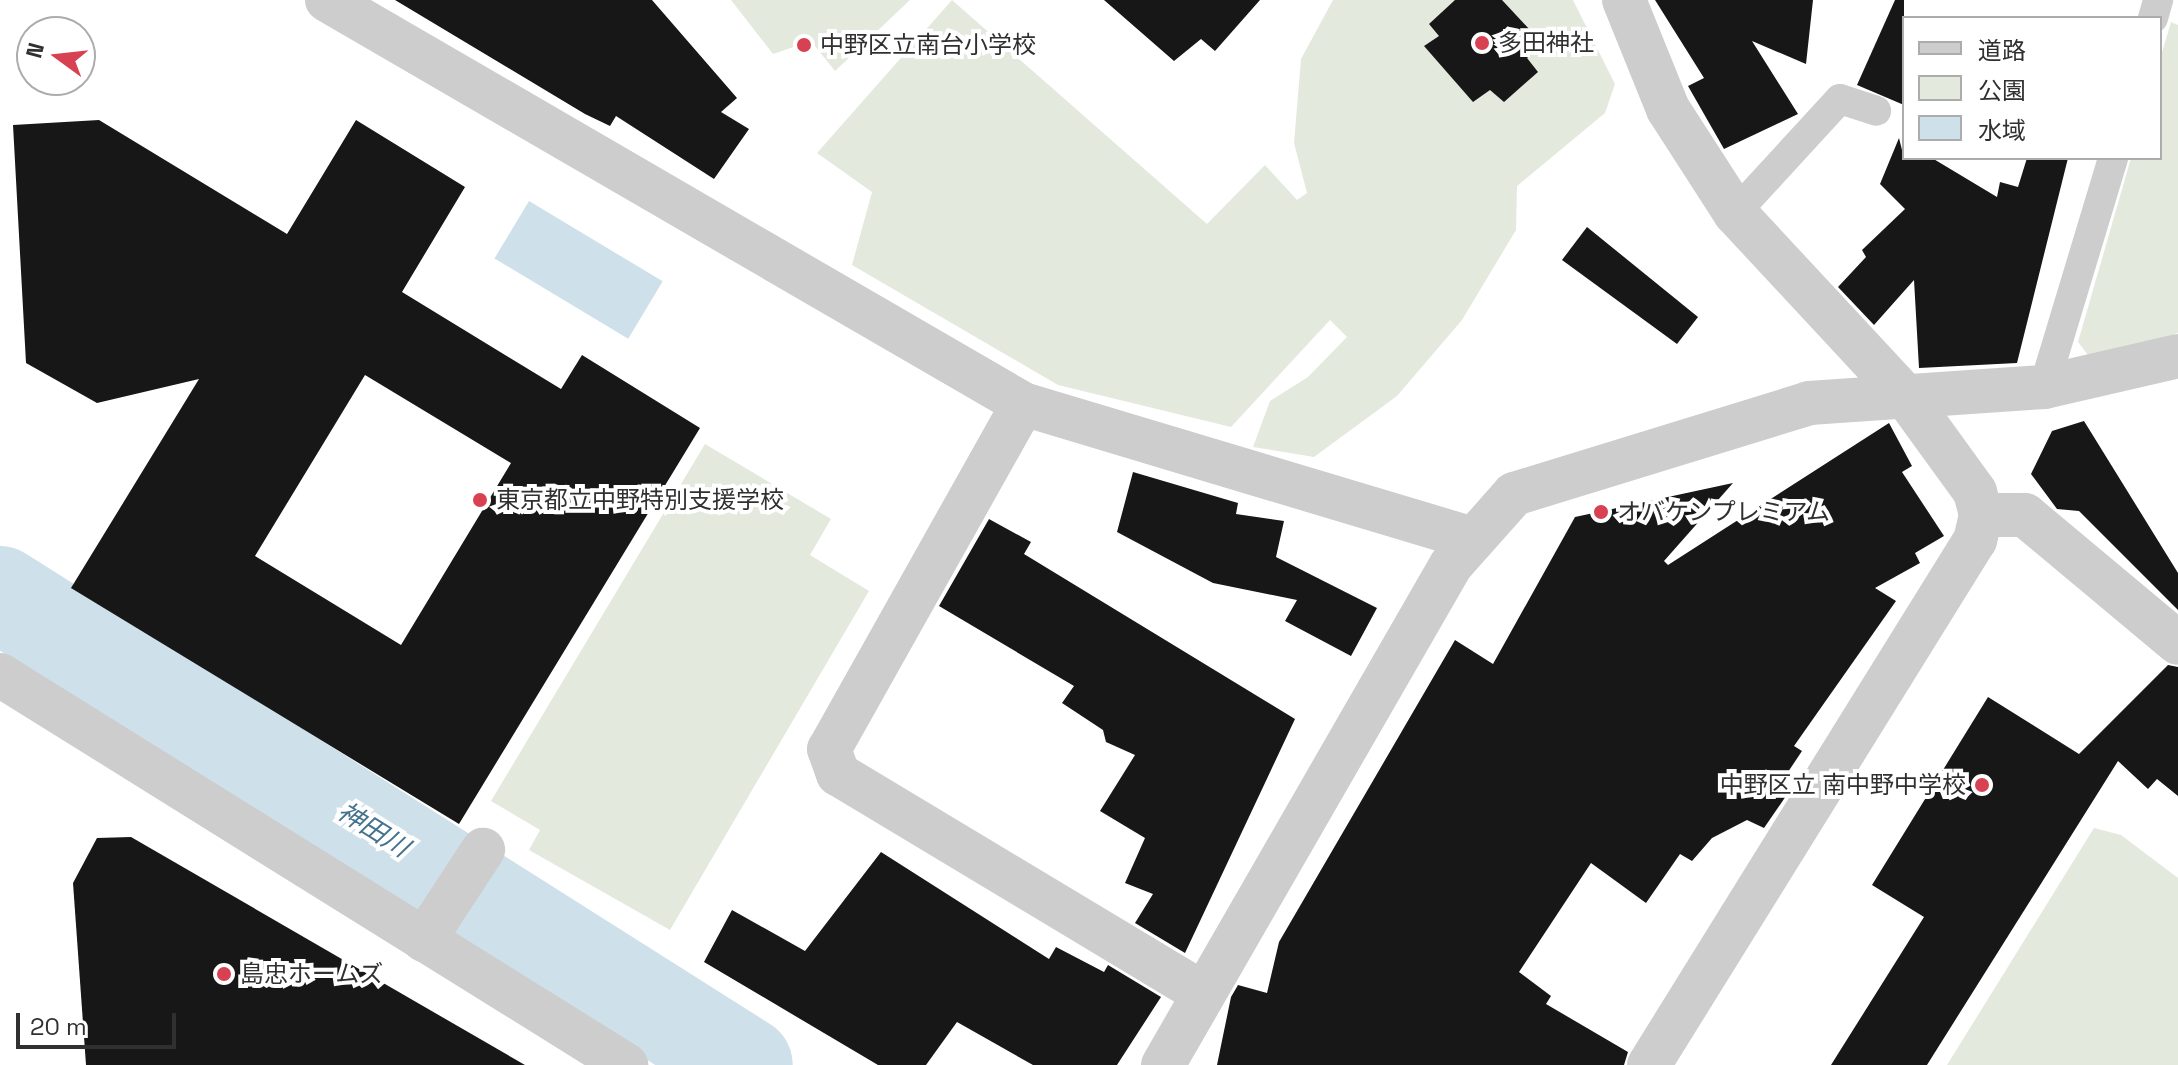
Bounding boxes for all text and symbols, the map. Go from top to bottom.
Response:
north arrow [16,16,96,96]
legend [1902,16,2162,160]
place label: 多田神社 [1498,29,1594,57]
place label: 中野区立南台小学校 [820,31,1036,59]
marker: 多田神社 [1473,34,1491,52]
text: 道路 [1978,35,2026,66]
marker: 中野区立南台小学校 [795,36,813,54]
text: N [19,40,50,61]
text: 公園 [1978,75,2026,106]
text: 水域 [1978,115,2026,146]
place label: 東京都立中野特別支援学校 [496,486,784,514]
marker: 東京都立中野特別支援学校 [471,491,489,509]
place label: オバケンプレミアム [1617,498,1833,526]
marker: オバケンプレミアム [1592,503,1610,521]
place label: 中野区立 南中野中学校 [1720,771,1966,799]
marker: 中野区立 南中野中学校 [1973,776,1991,794]
water label: 神田川 [332,796,414,864]
place label: 島忠ホームズ [240,960,384,988]
marker: 島忠ホームズ [215,965,233,983]
scale bar [20,997,180,1047]
text: 20 m [30,1011,87,1042]

